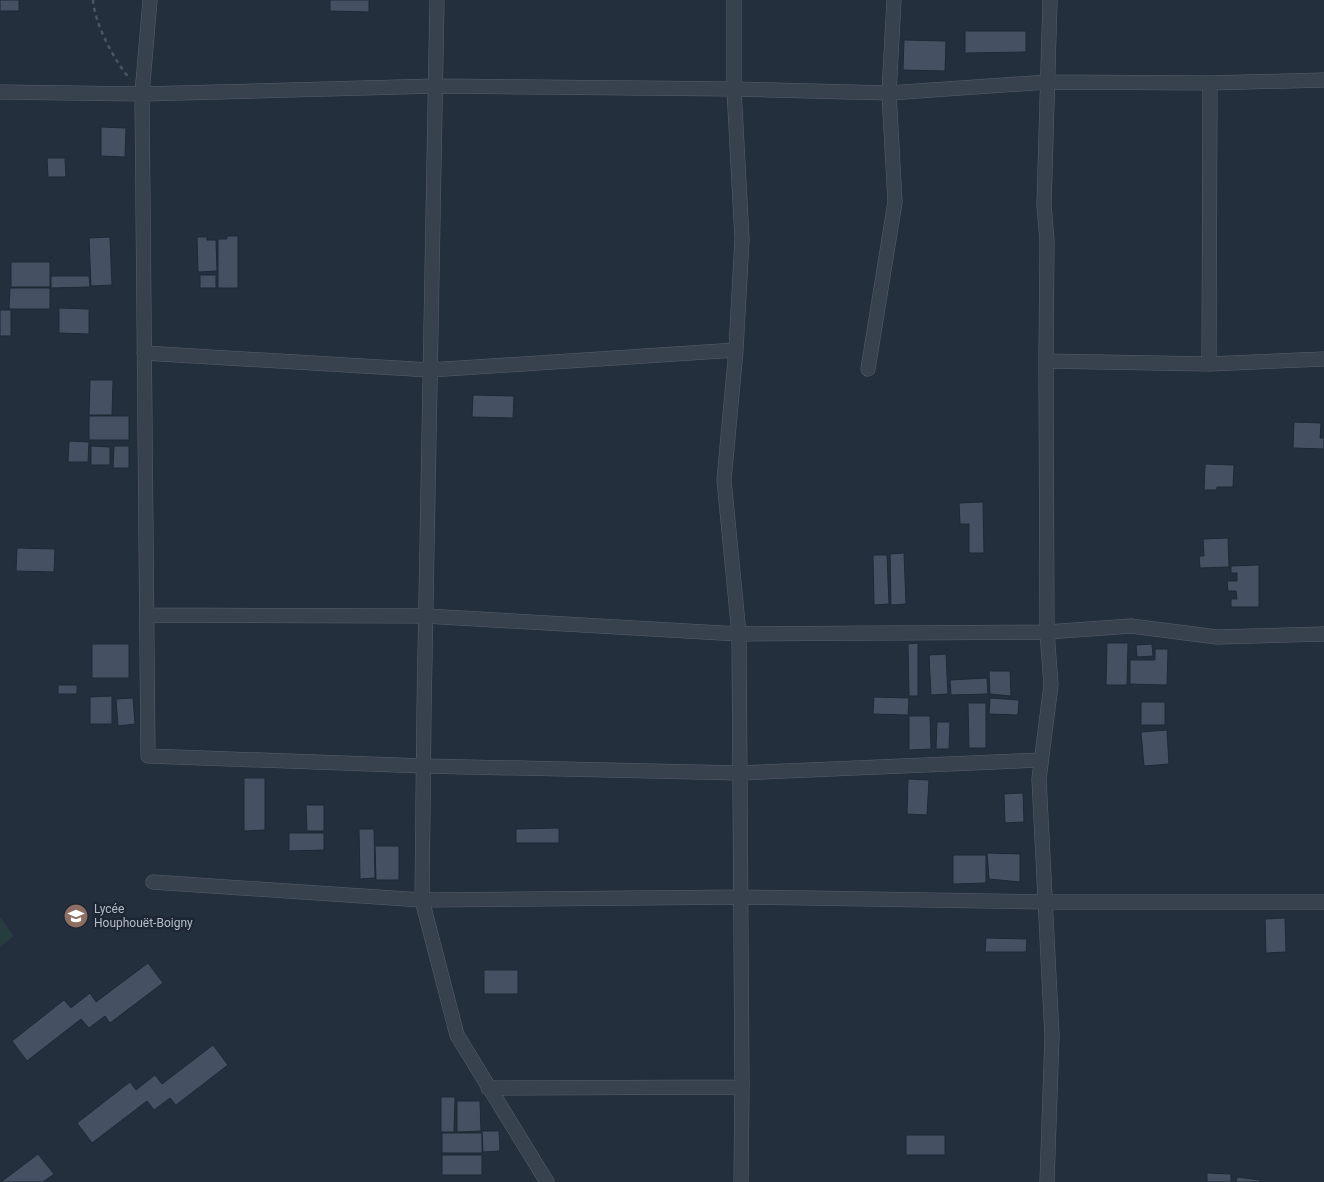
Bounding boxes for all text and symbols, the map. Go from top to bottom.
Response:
place label: Lycée Houphouët-Boigny [94,902,193,930]
school or university icon: Lycée Houphouët-Boigny [63,903,89,929]

